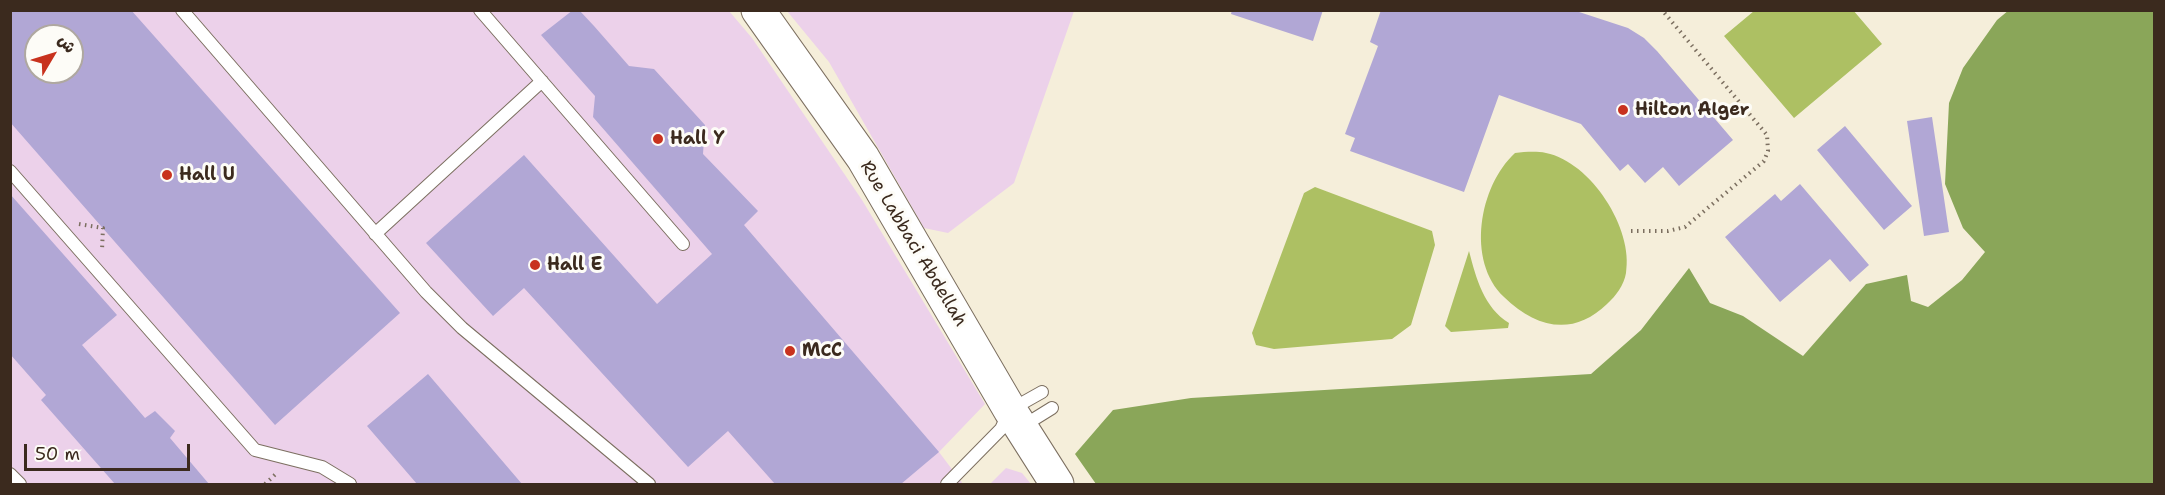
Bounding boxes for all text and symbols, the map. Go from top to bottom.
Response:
north arrow [24,24,84,84]
text: ش [53,30,81,57]
place label: Hilton Alger [1635,99,1749,121]
marker: Hilton Alger [1616,103,1630,117]
place label: Hall Y [670,128,725,150]
marker: Hall Y [651,132,665,146]
street label: Rue Labbaci Abdellah [855,157,971,331]
place label: Hall U [179,164,235,186]
marker: Hall U [160,168,174,182]
place label: Hall E [547,254,602,276]
marker: Hall E [528,258,542,272]
place label: MCC [802,340,842,362]
marker: MCC [783,344,797,358]
scale bar [27,432,194,470]
text: 50 m [35,442,80,466]

